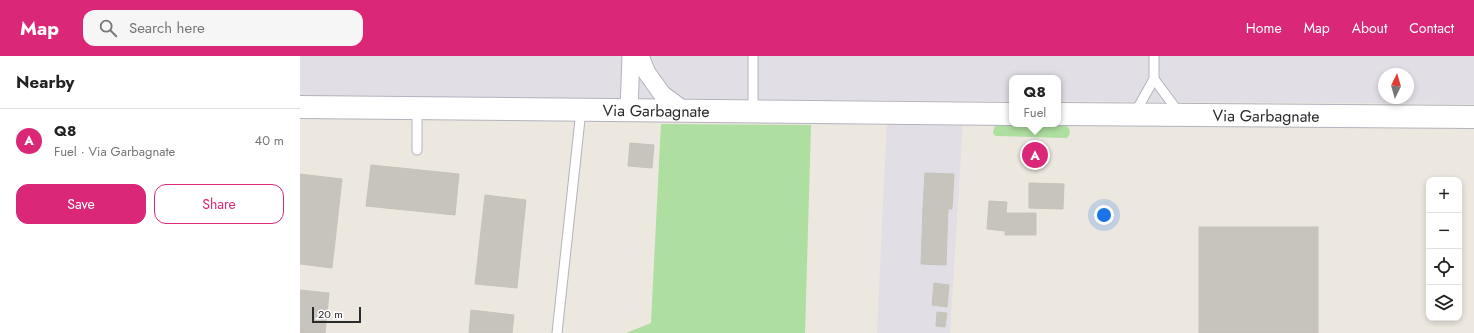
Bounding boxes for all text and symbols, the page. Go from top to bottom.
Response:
search box [83,10,363,46]
text: Map [20,15,59,42]
icon: search [97,17,119,39]
text: Search here [129,17,205,39]
text: Home [1246,18,1282,38]
text: Map [1304,18,1330,38]
text: About [1352,18,1387,38]
text: Contact [1409,18,1454,38]
north arrow [1378,68,1414,104]
text: Nearby [16,70,74,94]
popup [1009,75,1061,127]
text: Q8 [1024,81,1046,103]
street label: Via Garbagnate [602,98,710,123]
text: Fuel [1024,103,1046,122]
street label: Via Garbagnate [1212,104,1320,127]
text: Q8 [54,120,76,142]
text: A [24,131,34,150]
text: 40 m [255,131,284,150]
pin: A [1022,140,1048,170]
text: Fuel · Via Garbagnate [54,142,175,161]
map controls [1426,177,1462,321]
button: + [1426,177,1462,213]
button: Save [16,184,146,224]
button: Share [154,184,284,224]
your location [1094,205,1114,225]
button: − [1426,213,1462,249]
button: locate [1426,249,1462,285]
button: layers [1426,285,1462,321]
scale bar [312,305,361,324]
text: 20 m [318,306,343,322]

